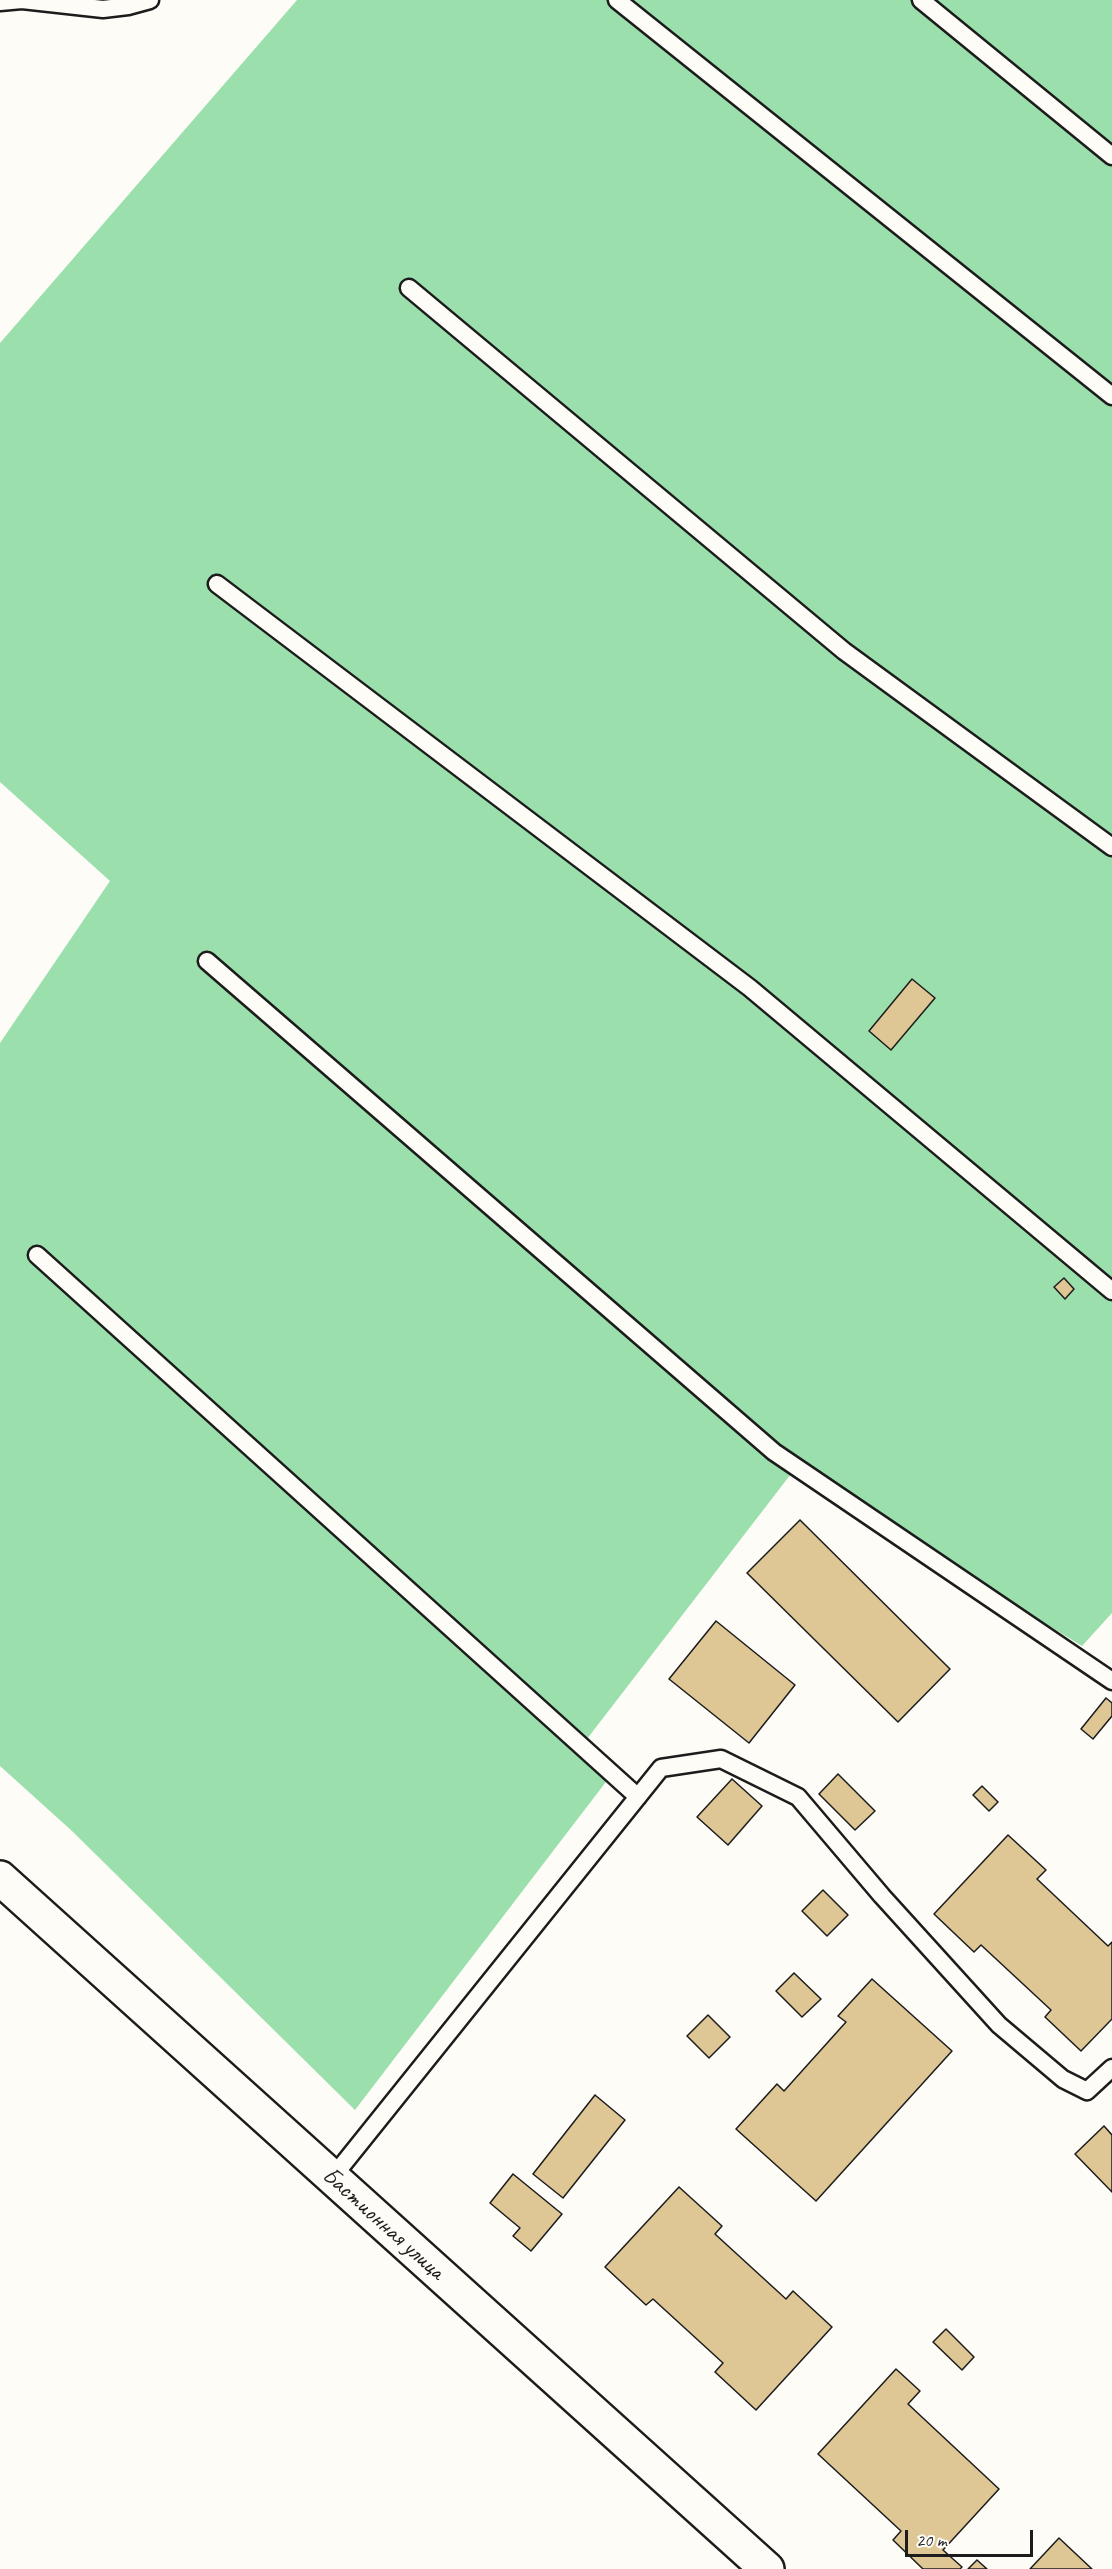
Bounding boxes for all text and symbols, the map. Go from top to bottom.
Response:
street label: Бастионная улица [316,2162,450,2286]
scale bar [908,2518,1036,2556]
text: 20 m [916,2529,947,2551]

